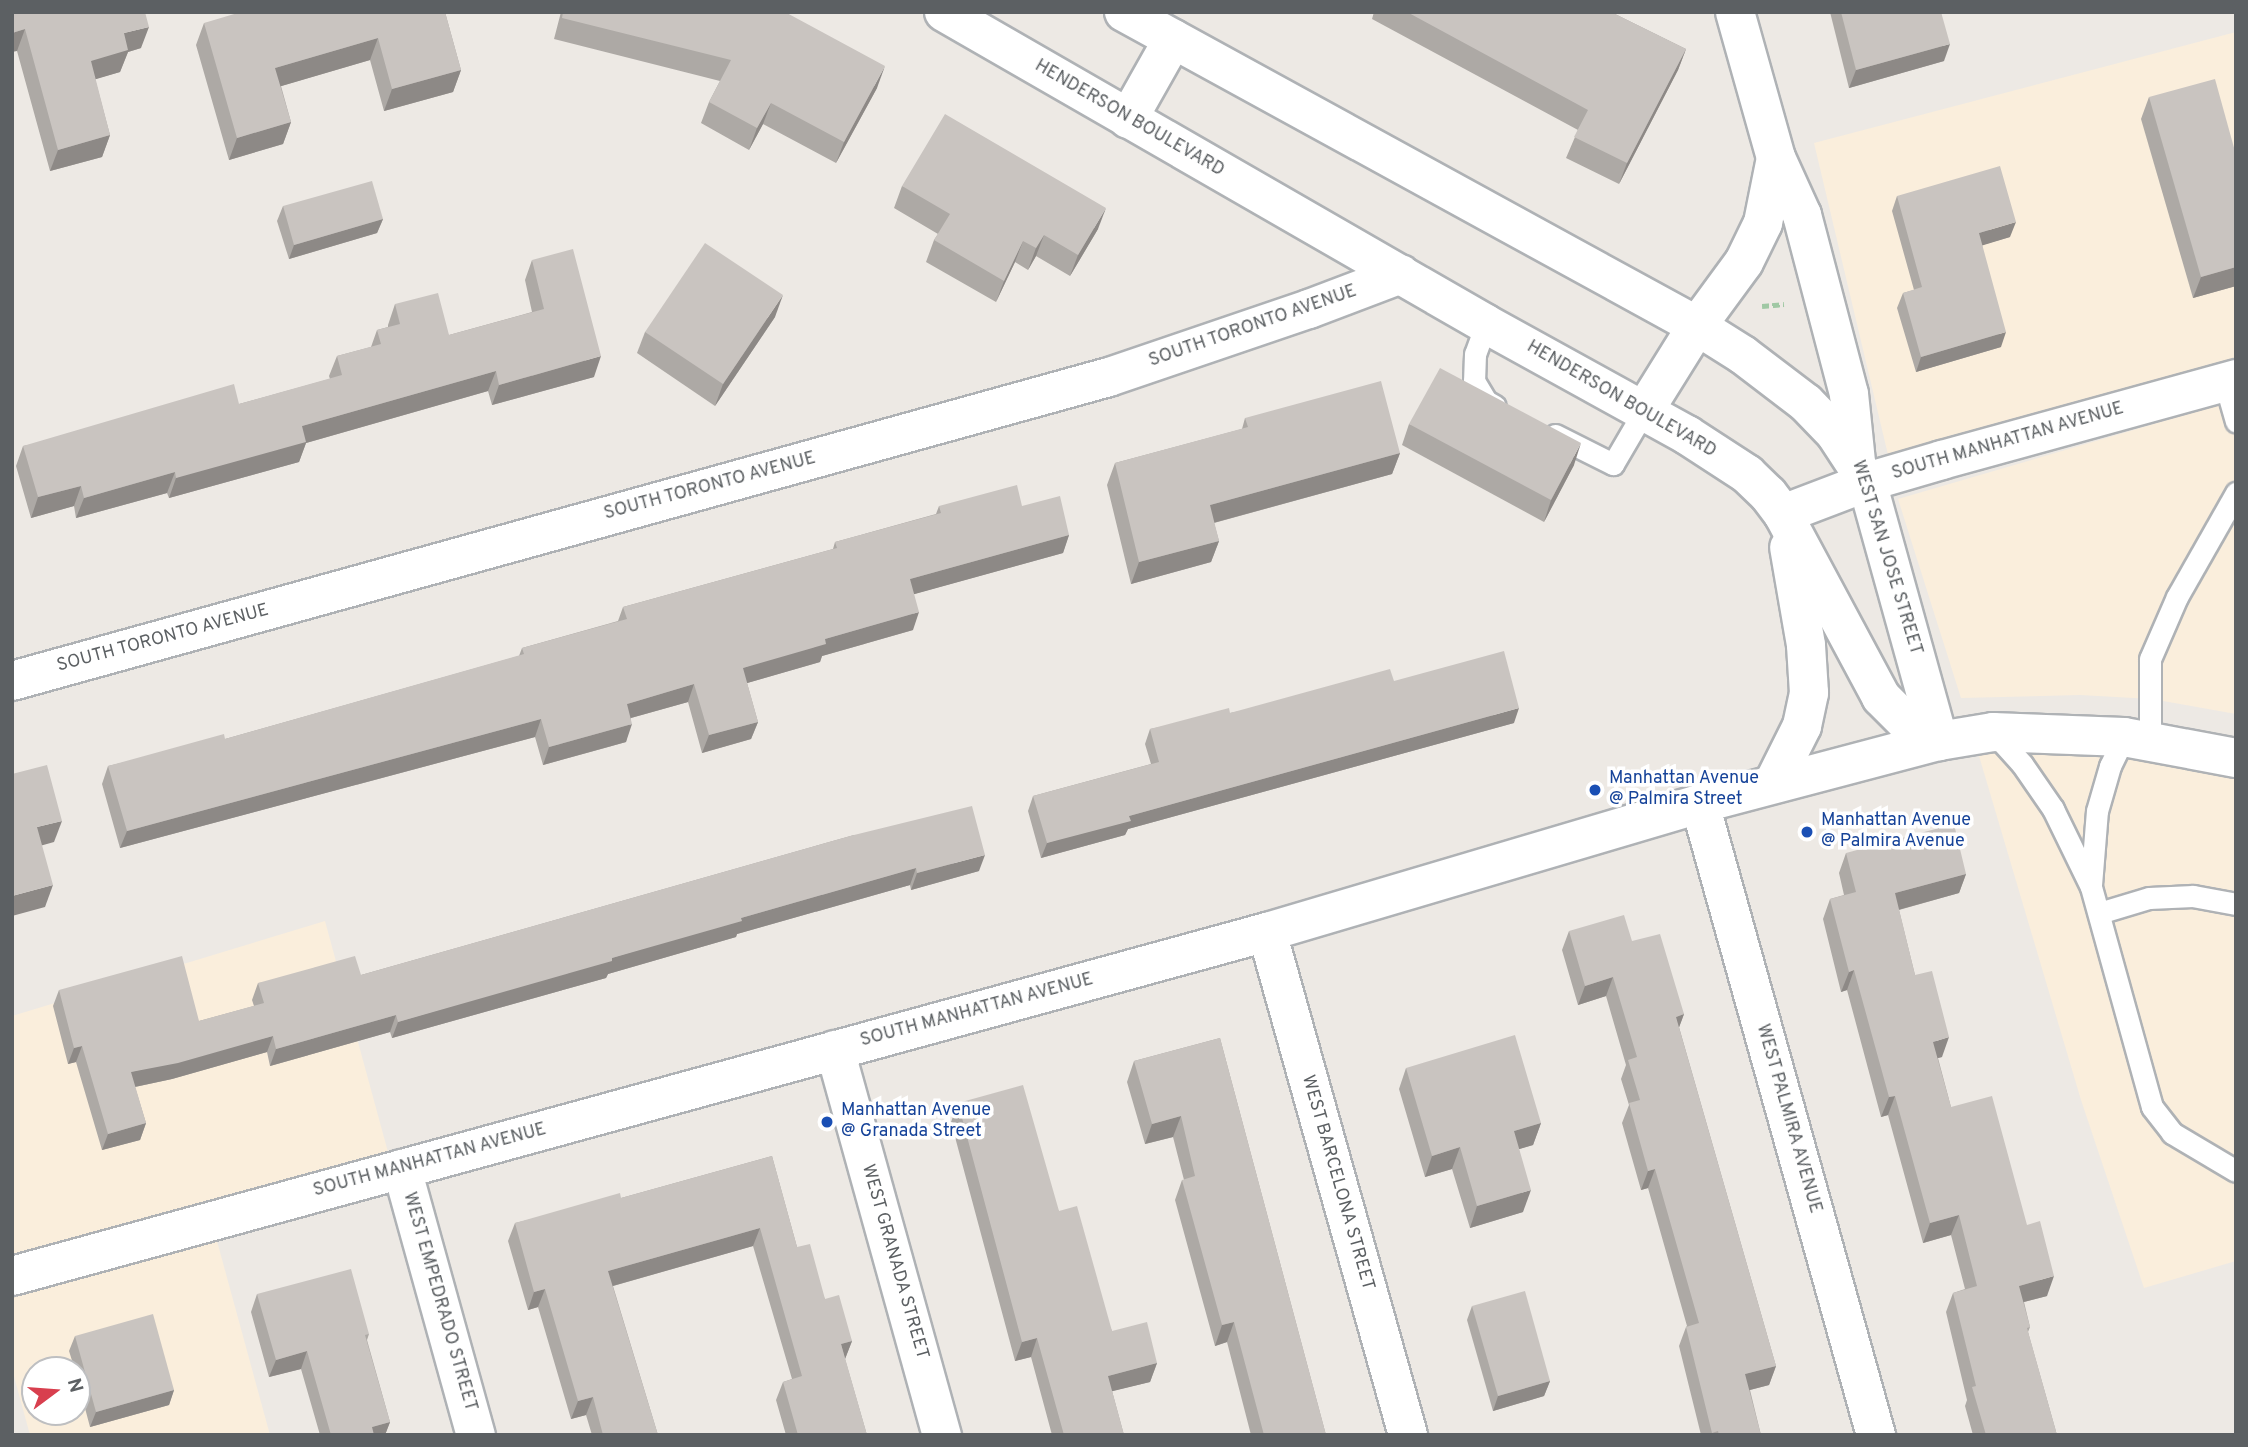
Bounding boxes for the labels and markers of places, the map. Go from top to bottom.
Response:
place label: Manhattan Avenue @ Palmira Street [1609,769,1760,812]
marker: Manhattan Avenue @ Palmira Street [1587,782,1603,798]
place label: Manhattan Avenue @ Palmira Avenue [1821,811,1972,854]
marker: Manhattan Avenue @ Palmira Avenue [1799,824,1815,840]
place label: Manhattan Avenue @ Granada Street [841,1101,992,1144]
marker: Manhattan Avenue @ Granada Street [819,1114,835,1130]

